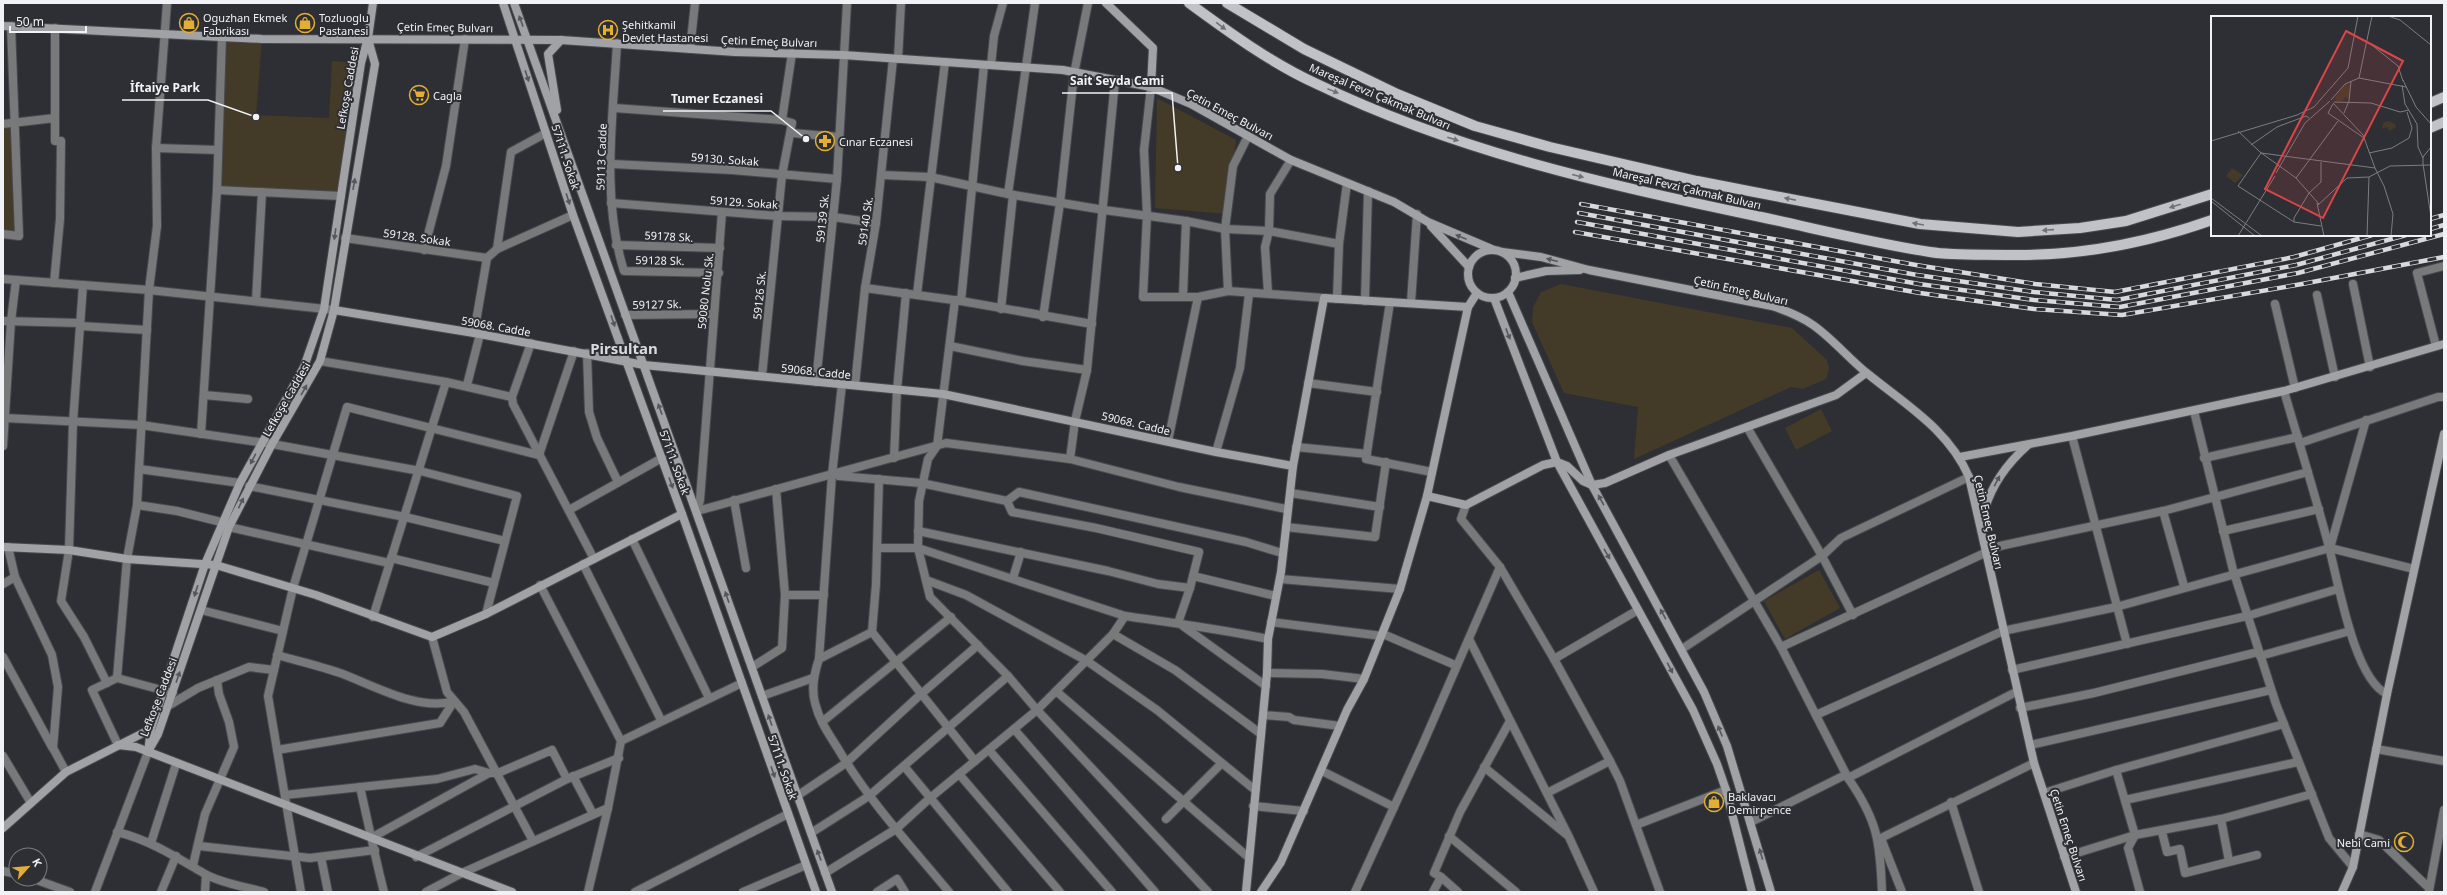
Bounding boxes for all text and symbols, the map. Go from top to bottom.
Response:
scale bar [10,8,86,34]
place label: Oguzhan Ekmek Fabrikası [203,10,287,38]
place label: Tozluoglu Pastanesi [319,10,369,38]
shop icon: Oguzhan Ekmek Fabrikası [178,12,200,34]
shop icon: Tozluoglu Pastanesi [294,12,316,34]
text: 50 m [16,13,44,30]
one-way arrow [517,15,523,27]
inset map [2211,16,2431,236]
place label: Şehitkamil Devlet Hastanesi [622,17,708,45]
street label: Çetin Emeç Bulvarı [397,19,493,35]
hospital icon: Şehitkamil Devlet Hastanesi [597,19,619,41]
one-way arrow [1215,22,1226,31]
street label: Çetin Emeç Bulvarı [721,32,817,50]
street label: Lefkoşe Caddesi [332,46,362,130]
street label: Mareşal Fevzi Çakmak Bulvarı [1307,59,1453,133]
callout: Sait Seyda Cami [1062,69,1172,93]
one-way arrow [524,70,530,82]
text: Sait Seyda Cami [1070,72,1164,89]
callout: İftaiye Park [122,76,208,100]
text: İftaiye Park [130,79,200,96]
supermarket icon: Cagla [408,84,430,106]
street label: Çetin Emeç Bulvarı [1184,85,1276,143]
callout: Tumer Eczanesi [663,87,771,111]
place label: Cagla [433,88,462,103]
one-way arrow [1327,88,1338,94]
text: Tumer Eczanesi [671,90,763,107]
street label: 57111. Sokak [548,122,584,192]
street label: 59113 Cadde [592,123,610,191]
pharmacy icon: Cınar Eczanesi [814,130,836,152]
place label: Cınar Eczanesi [839,134,913,149]
one-way arrow [1448,136,1460,142]
street label: 59130. Sokak [691,149,760,169]
street label: Mareşal Fevzi Çakmak Bulvarı [1611,164,1763,212]
one-way arrow [1572,173,1584,179]
one-way arrow [351,177,357,190]
street label: 59129. Sokak [710,192,779,212]
street label: 59139 Sk. [812,193,832,243]
one-way arrow [565,194,571,206]
street label: 59140 Sk. [854,196,876,246]
one-way arrow [1784,196,1797,202]
one-way arrow [2168,203,2180,209]
one-way arrow [1912,220,1924,226]
street label: 59128. Sokak [382,225,452,249]
street label: 59178 Sk. [644,227,694,245]
one-way arrow [2042,227,2054,234]
one-way arrow [332,228,338,241]
one-way arrow [1454,233,1466,239]
street label: 59128 Sk. [635,252,685,268]
street label: 59080 Nolu Sk. [694,252,716,330]
one-way arrow [1545,256,1558,262]
street label: 59126 Sk. [749,270,769,320]
street label: Çetin Emeç Bulvarı [1692,272,1790,308]
street label: 59127 Sk. [632,296,682,312]
street label: 59068. Cadde [460,313,532,339]
one-way arrow [610,316,616,328]
one-way arrow [1505,328,1511,340]
district label: Pirsultan [590,338,658,358]
street label: Lefkoşe Caddesi [259,359,313,439]
street label: 59068. Cadde [780,360,852,382]
one-way arrow [300,384,307,396]
one-way arrow [657,402,663,414]
street label: 59068. Cadde [1100,408,1172,438]
street label: 57111. Sokak [656,428,694,497]
one-way arrow [250,453,256,465]
street label: Çetin Emeç Bulvarı [1971,473,2007,571]
one-way arrow [1994,475,2001,487]
one-way arrow [668,478,674,490]
one-way arrow [1597,494,1604,506]
one-way arrow [238,498,244,509]
one-way arrow [1603,548,1610,560]
one-way arrow [192,585,198,597]
one-way arrow [724,591,730,603]
one-way arrow [1660,608,1666,620]
street label: Lefkoşe Caddesi [136,655,180,739]
one-way arrow [1667,662,1673,674]
one-way arrow [175,671,181,683]
one-way arrow [767,713,773,725]
one-way arrow [1717,724,1723,736]
street label: 57111. Sokak [765,732,801,802]
one-way arrow [771,767,777,779]
street label: Çetin Emeç Bulvarı [2047,787,2091,883]
place label: Baklavacı Demirpence [1728,789,1791,817]
shop icon: Baklavacı Demirpence [1703,791,1725,813]
mosque icon: Nebi Cami [2393,831,2415,853]
place label: Nebi Cami [2337,835,2390,850]
north arrow [8,847,48,887]
one-way arrow [1758,848,1764,860]
one-way arrow [815,849,821,861]
text: K [29,856,46,870]

